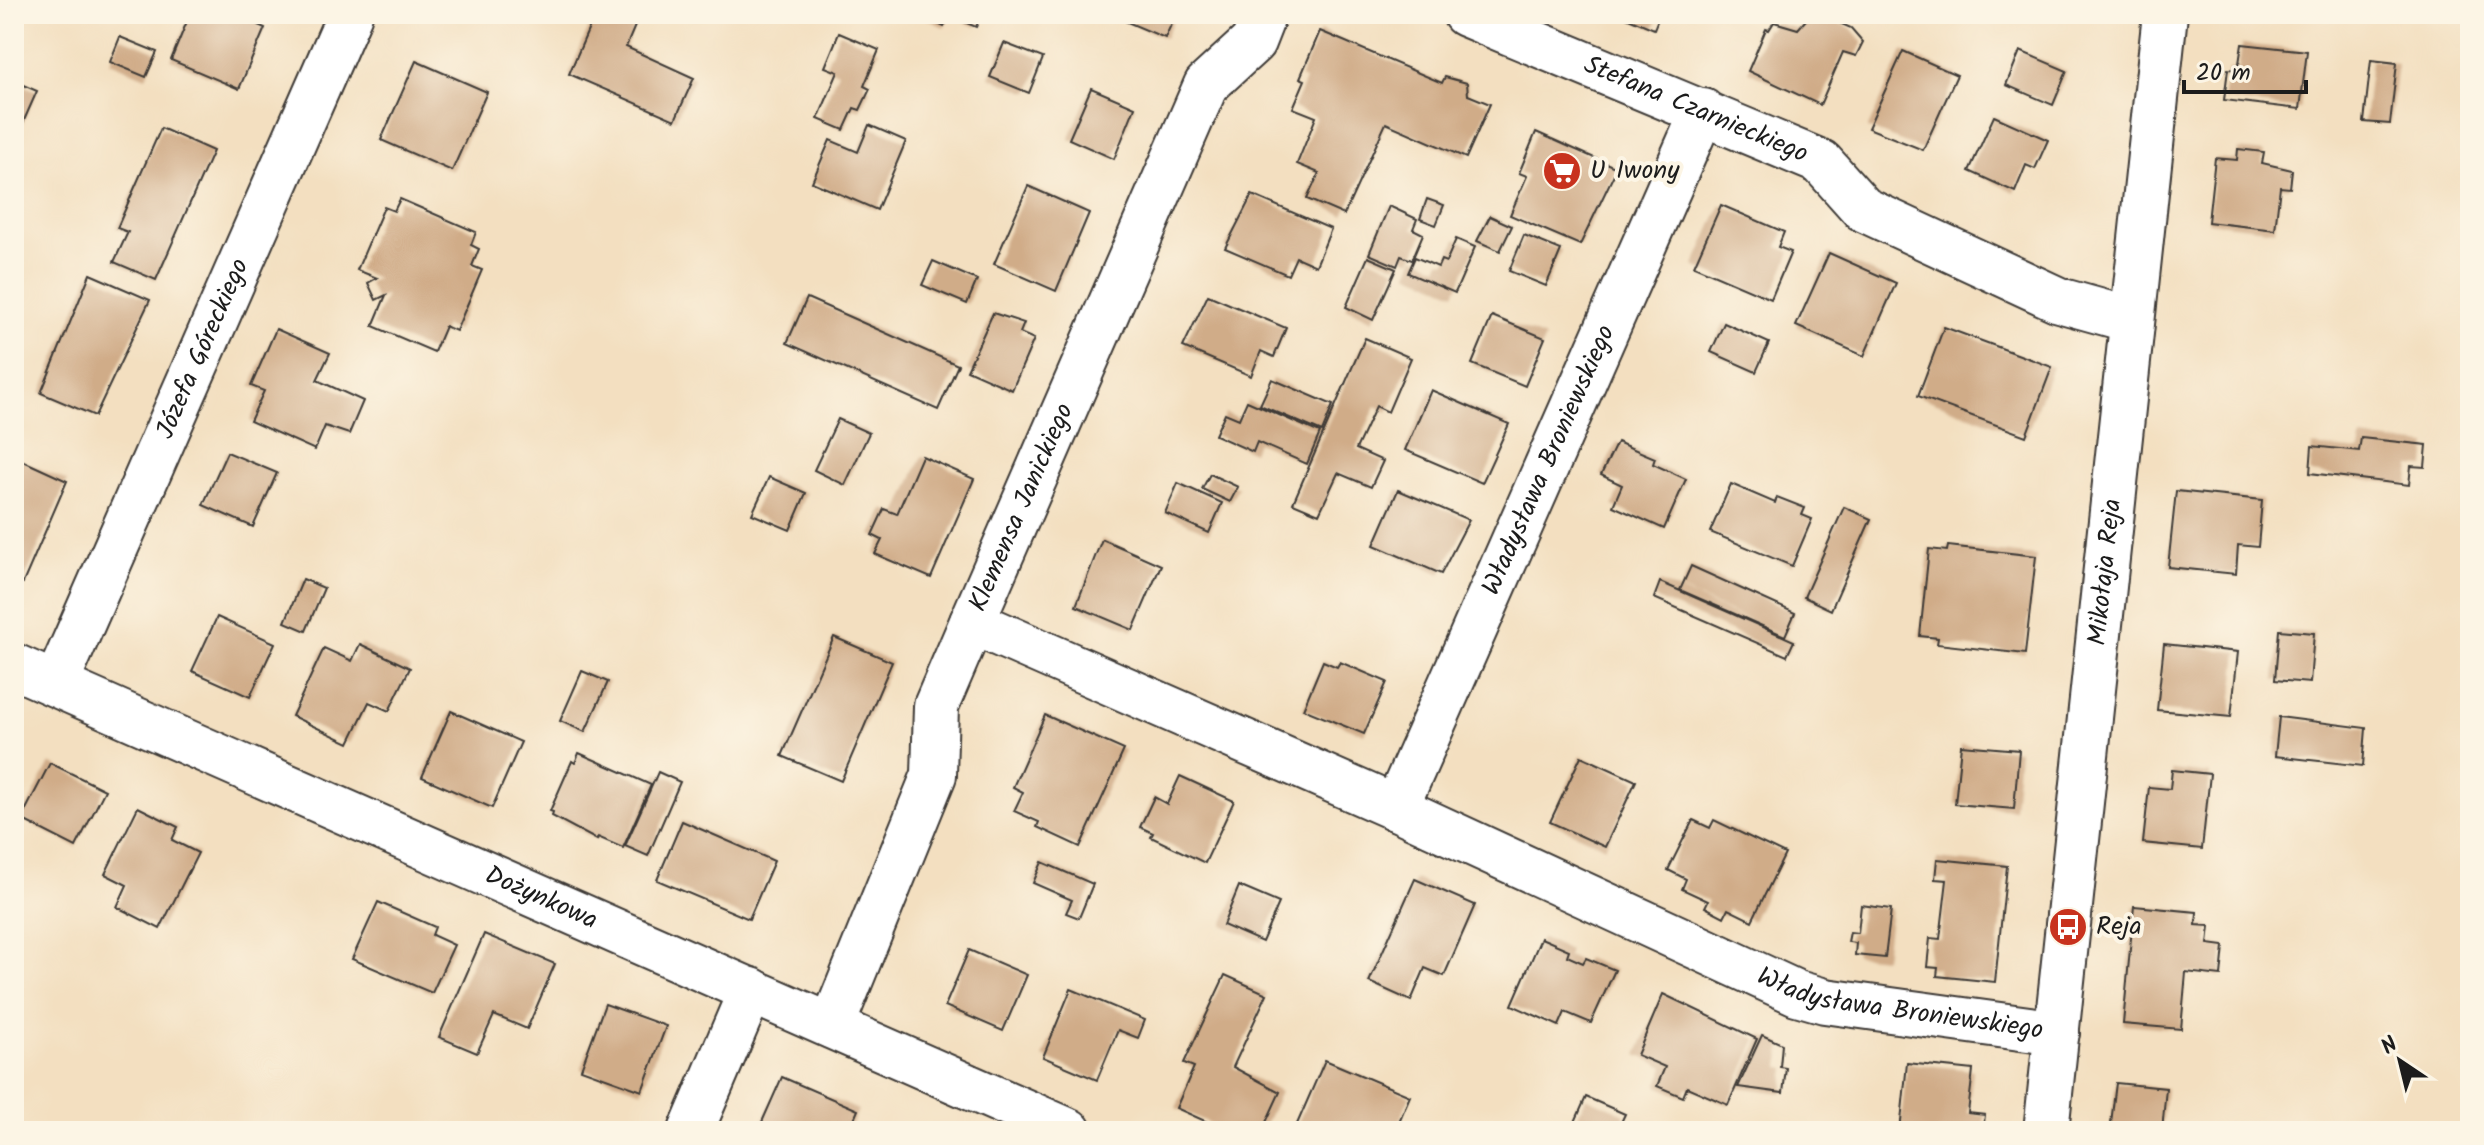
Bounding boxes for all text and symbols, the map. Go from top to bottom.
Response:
scale bar [2184,44,2306,94]
street label: Stefana Czarnieckiego [1577,45,1814,175]
text: 20 m [2196,54,2251,93]
supermarket icon: U Iwony [1541,150,1583,192]
place label: U Iwony [1590,150,1680,192]
street label: Józefa Góreckiego [145,252,261,446]
street label: Władysława Broniewskiego [1471,318,1627,602]
street label: Klemensa Janickiego [958,397,1086,619]
street label: Mikołaja Reja [2077,497,2134,648]
street label: Dożynkowa [478,855,604,942]
bus stop icon: Reja [2047,906,2089,948]
place label: Reja [2096,906,2142,948]
street label: Władysława Broniewskiego [1750,956,2046,1052]
north arrow [2360,1021,2440,1101]
text: N [2374,1028,2406,1065]

